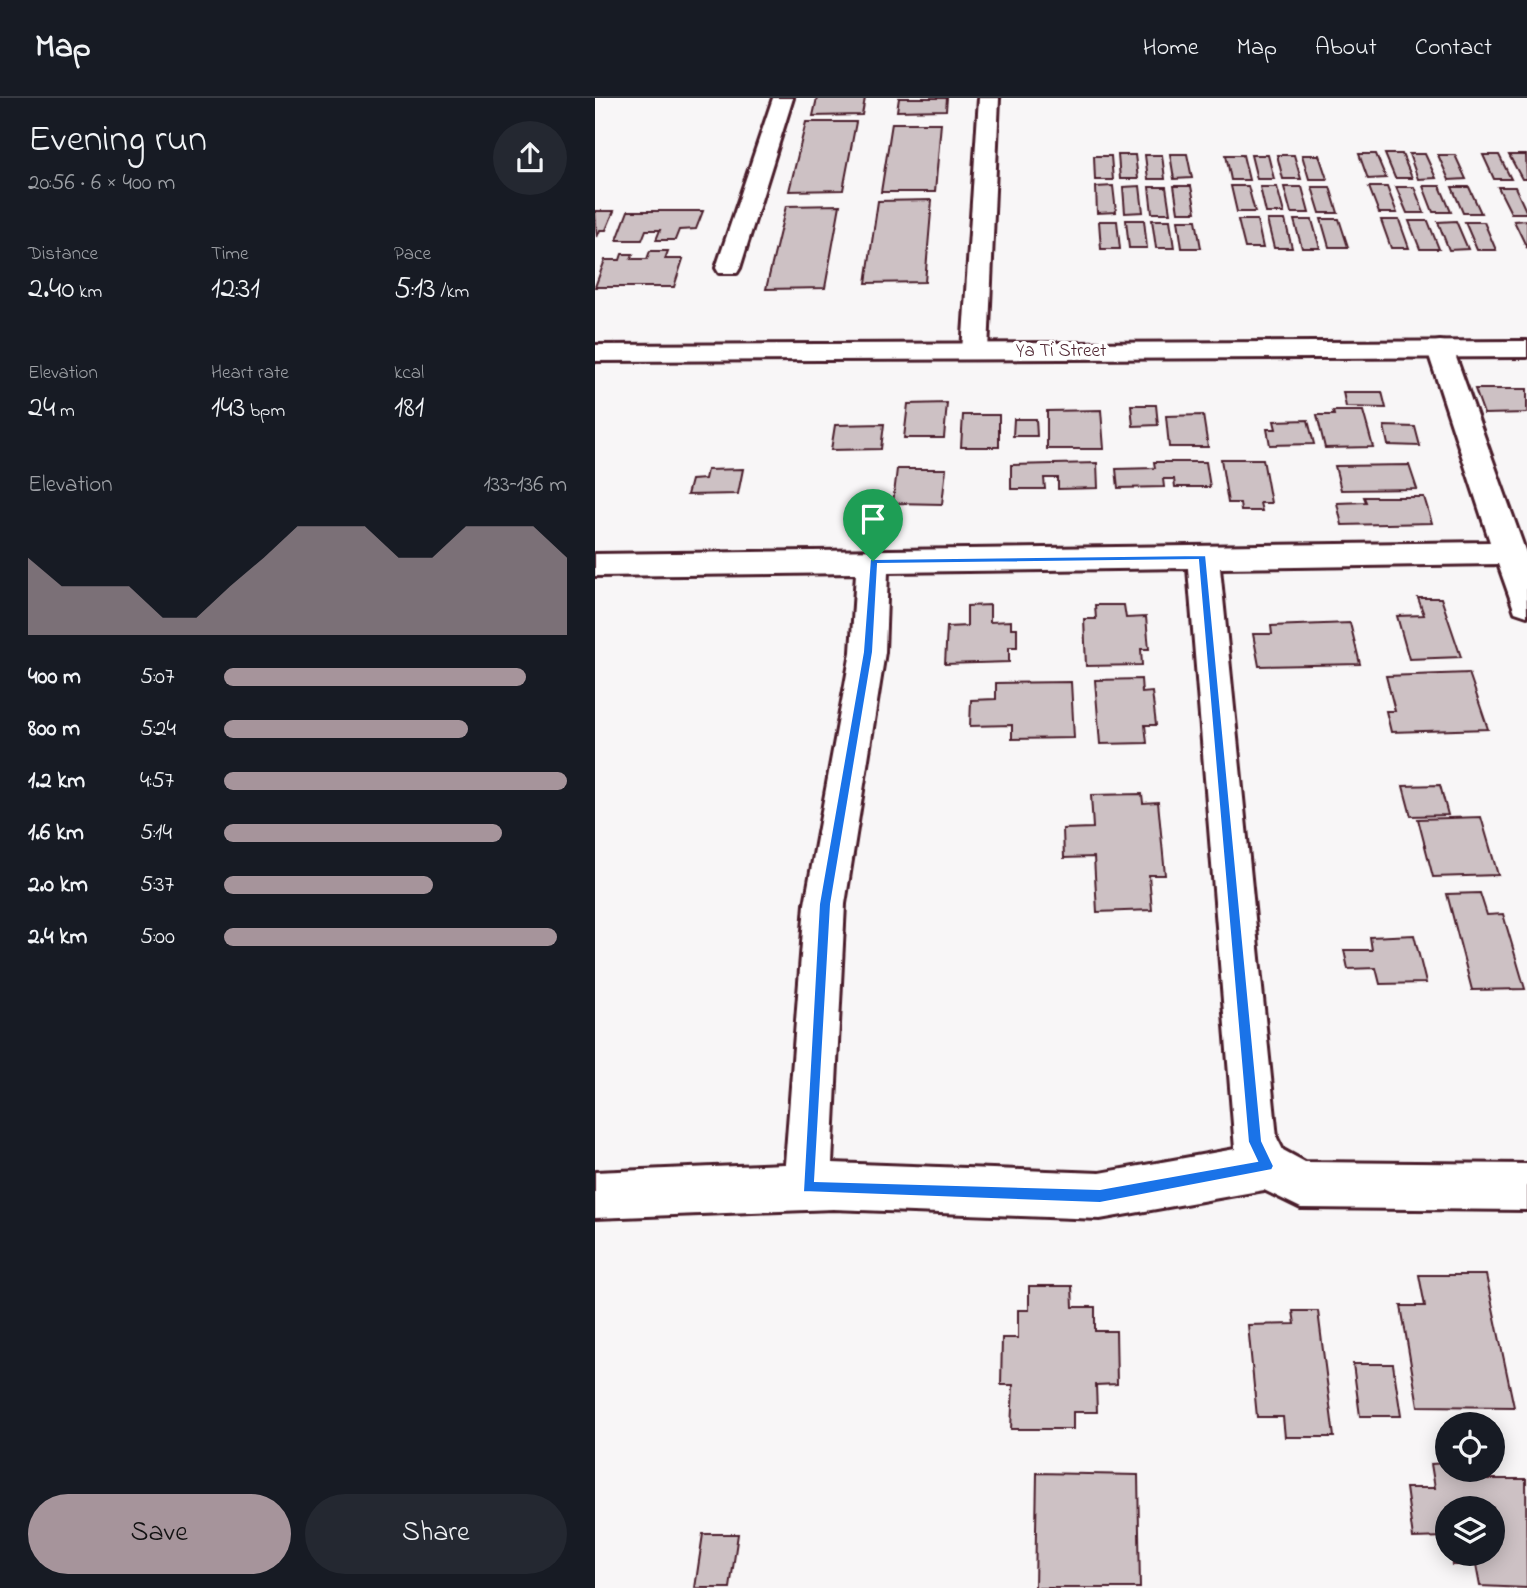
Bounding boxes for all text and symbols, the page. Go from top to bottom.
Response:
text: Map [35,24,91,72]
text: Home [1143,31,1199,66]
text: Map [1237,31,1277,66]
text: About [1315,31,1377,66]
text: Contact [1415,31,1492,66]
text: Evening run [28,113,207,169]
button: share [493,121,567,195]
text: 20:56 · 6 × 400 m [28,167,175,200]
text: Distance [28,241,98,268]
text: Time [211,241,249,268]
text: Pace [394,241,431,268]
text: 2.40 [28,268,74,312]
text: 12:31 [211,268,260,312]
text: 5:13 [394,268,436,312]
text: km [74,279,102,306]
text: /km [436,279,469,306]
street label: Ya Ti Street [1016,338,1107,365]
text: Elevation [28,360,98,387]
text: Heart rate [211,360,289,387]
text: kcal [394,360,424,387]
text: 24 [28,387,55,431]
text: 143 [211,387,245,431]
text: 181 [394,387,424,431]
text: m [55,398,75,425]
text: bpm [245,398,285,425]
text: Elevation [28,469,113,502]
text: 133–136 m [484,469,567,502]
pin [843,489,903,561]
icon: arrive [854,500,892,538]
text: 400 m [28,661,81,694]
text: 5:07 [140,661,175,694]
text: 800 m [28,713,80,746]
text: 5:24 [140,713,176,746]
text: 1.2 km [28,765,85,798]
text: 4:57 [140,765,174,798]
text: 1.6 km [28,817,84,850]
text: 5:14 [140,817,172,850]
text: 2.0 km [28,869,88,902]
text: 5:37 [140,869,174,902]
text: 2.4 km [28,921,87,954]
text: 5:00 [140,921,175,954]
map controls [1435,1412,1505,1566]
button: locate [1435,1412,1505,1482]
button: Save [28,1494,291,1574]
button: Share [305,1494,567,1574]
button: layers [1435,1496,1505,1566]

